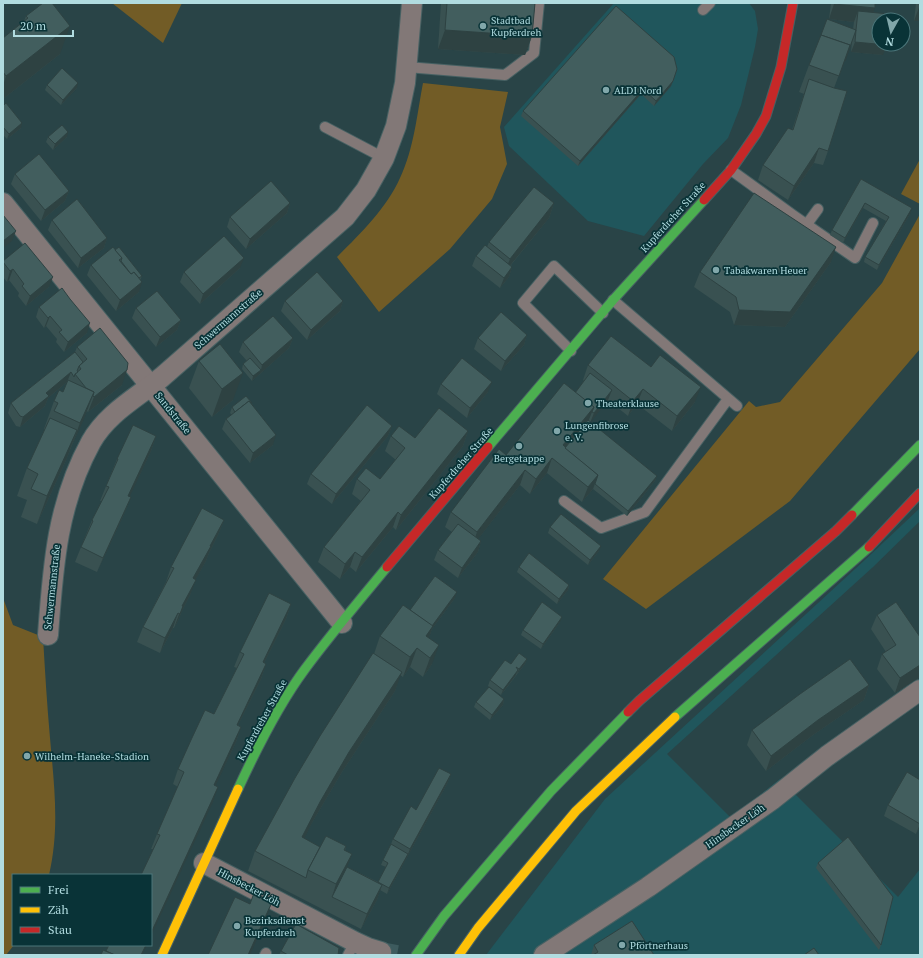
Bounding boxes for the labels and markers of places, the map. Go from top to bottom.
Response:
place label: Stadtbad Kupferdreh [491,14,541,39]
marker: Stadtbad Kupferdreh [478,21,488,31]
place label: ALDI Nord [614,84,662,97]
marker: ALDI Nord [601,85,611,95]
place label: Tabakwaren Heuer [724,264,807,277]
marker: Tabakwaren Heuer [711,265,721,275]
place label: Theaterklause [596,397,659,410]
marker: Theaterklause [583,398,593,408]
place label: Lungenfibrose e. V. [565,419,629,444]
marker: Lungenfibrose e. V. [552,426,562,436]
marker: Bergetappe [514,441,524,451]
place label: Bergetappe [494,452,544,465]
place label: Wilhelm-Haneke-Stadion [35,750,149,763]
marker: Wilhelm-Haneke-Stadion [22,751,32,761]
place label: Bezirksdienst Kupferdreh [245,914,305,939]
marker: Bezirksdienst Kupferdreh [232,921,242,931]
place label: Pförtnerhaus [630,939,688,952]
marker: Pförtnerhaus [617,940,627,950]

